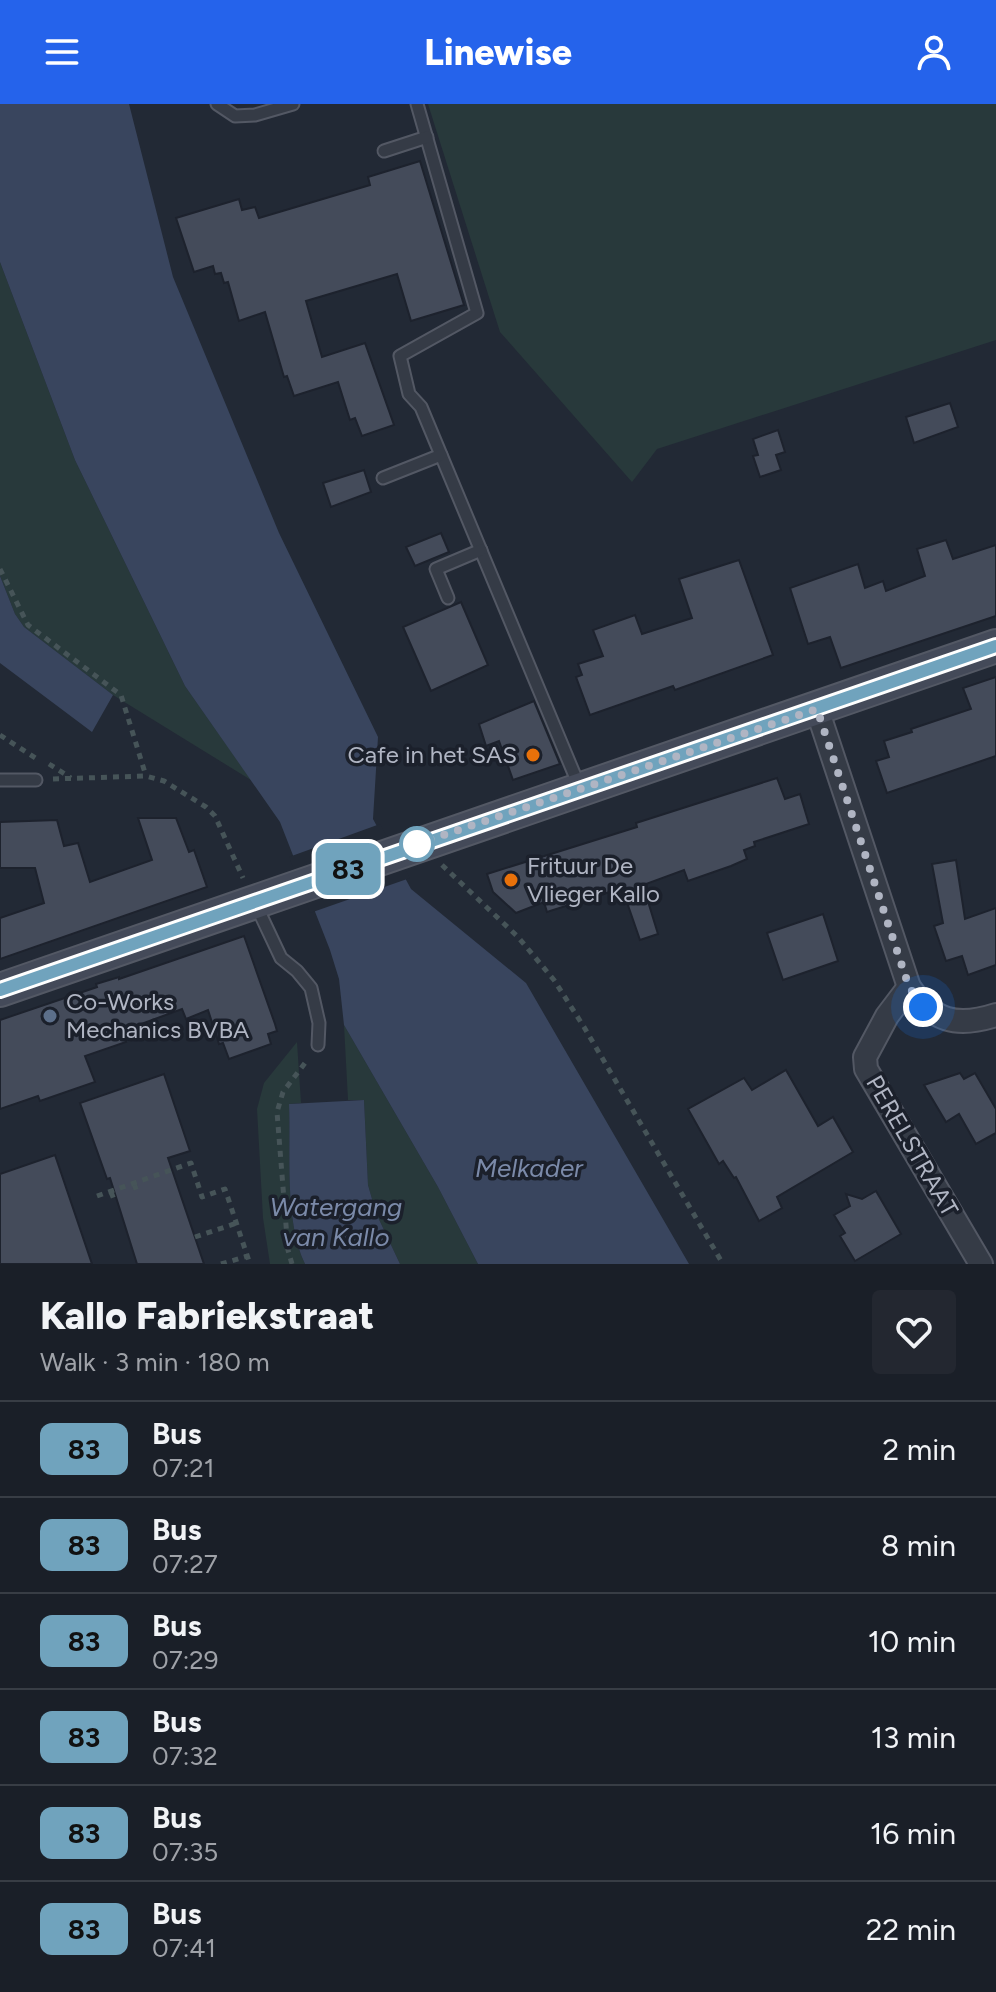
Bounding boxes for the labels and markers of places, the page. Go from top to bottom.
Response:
place label: Cafe in het SAS [348,740,517,769]
marker: Cafe in het SAS [524,746,542,764]
unlabelled marker [400,827,434,861]
place label: Frituur De Vlieger Kallo [527,851,660,908]
marker: Frituur De Vlieger Kallo [502,871,520,889]
place label: Co-Works Mechanics BVBA [66,987,250,1044]
marker: Co-Works Mechanics BVBA [41,1007,59,1025]

